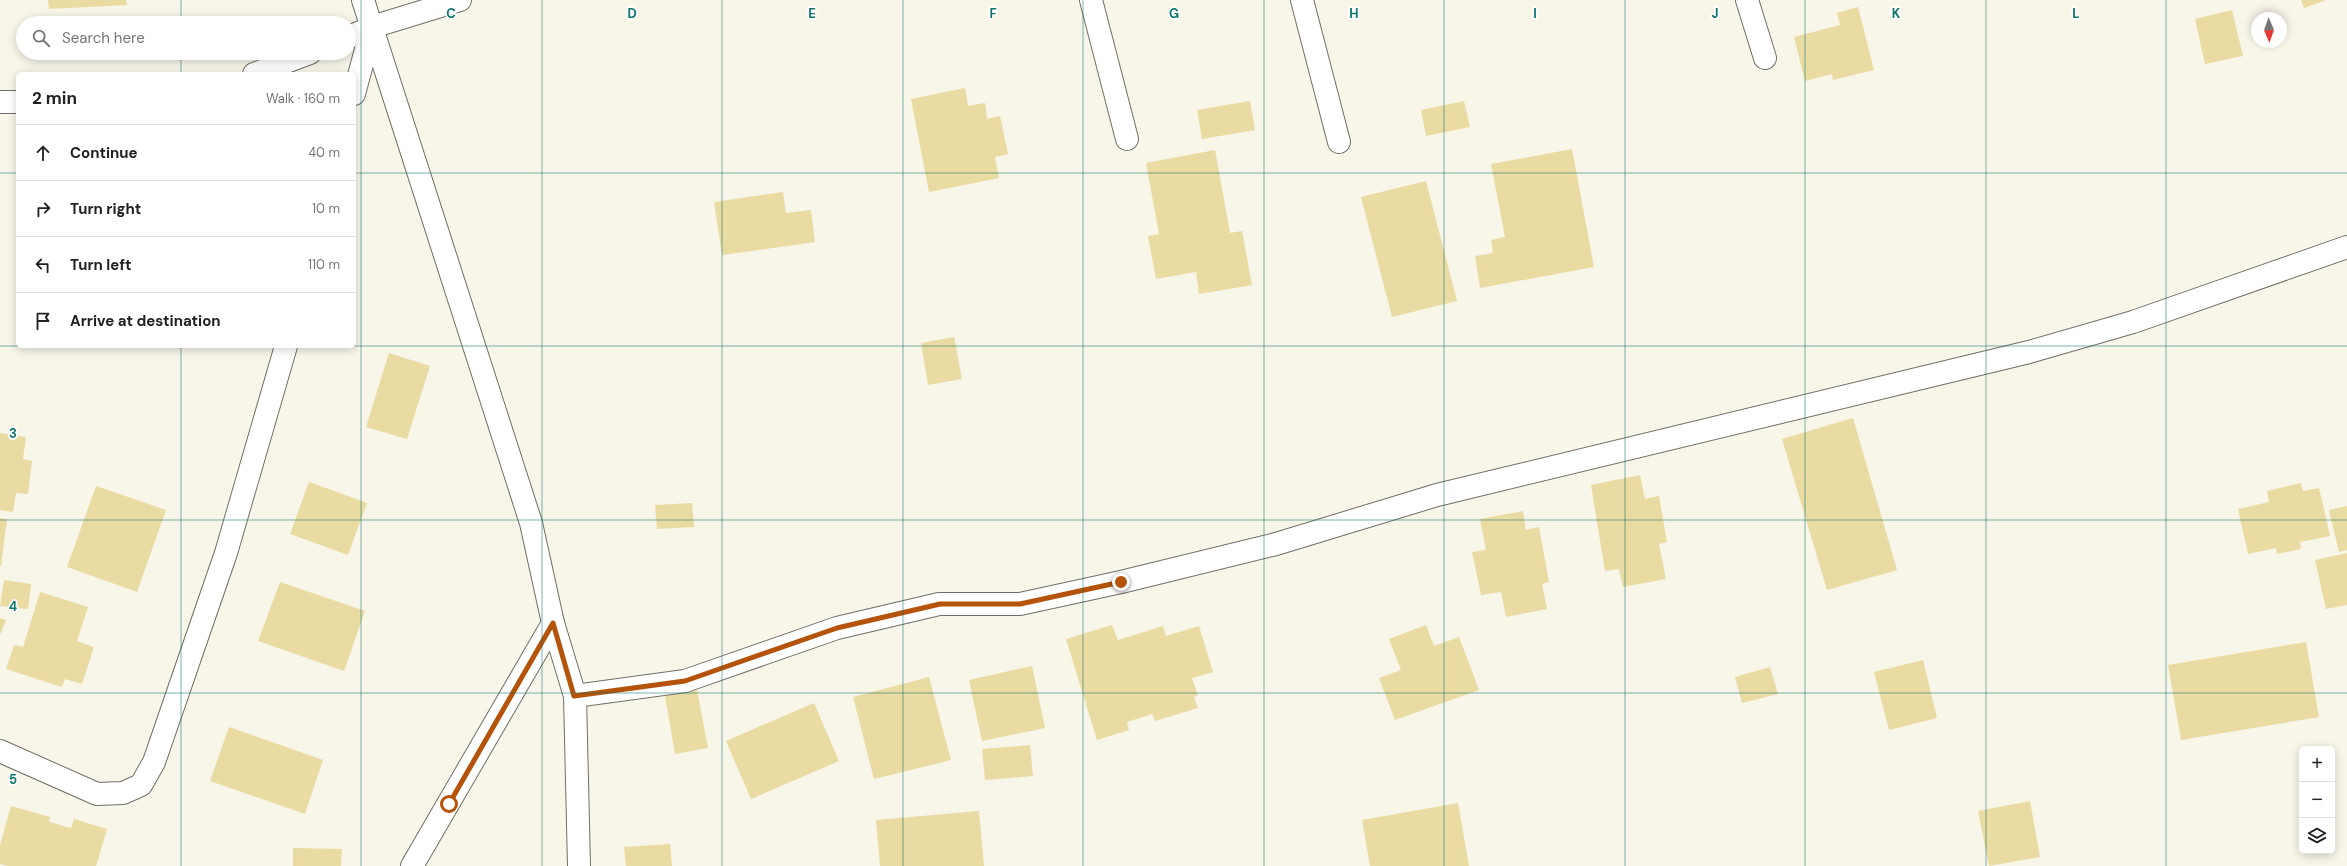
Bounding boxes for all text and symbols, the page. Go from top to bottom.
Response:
text: C [446,5,456,22]
text: D [627,5,637,22]
text: E [808,5,816,22]
text: F [989,5,997,22]
text: G [1169,5,1179,22]
text: H [1349,5,1359,22]
text: I [1533,5,1537,22]
text: J [1711,5,1719,22]
text: K [1892,5,1901,22]
text: L [2072,5,2080,22]
north arrow [2251,12,2287,48]
search box [16,16,356,60]
icon: search [30,27,52,49]
text: Search here [62,28,145,48]
text: 2 min [32,87,77,109]
text: Walk · 160 m [266,90,340,107]
icon: ahead [32,142,54,164]
text: Continue [70,143,138,163]
text: 40 m [308,144,340,161]
icon: right [32,198,54,220]
text: Turn right [70,199,141,219]
text: 10 m [312,200,340,217]
icon: left [32,254,54,276]
text: Turn left [70,255,131,275]
text: 110 m [308,256,340,273]
icon: arrive [32,310,54,332]
text: Arrive at destination [70,311,221,331]
text: 3 [9,425,17,442]
route end [1112,573,1130,591]
text: 4 [9,598,17,615]
map controls [2299,746,2335,854]
button: + [2299,746,2335,782]
text: 5 [9,771,17,788]
button: − [2299,782,2335,818]
route start [440,795,458,813]
button: layers [2299,818,2335,854]

